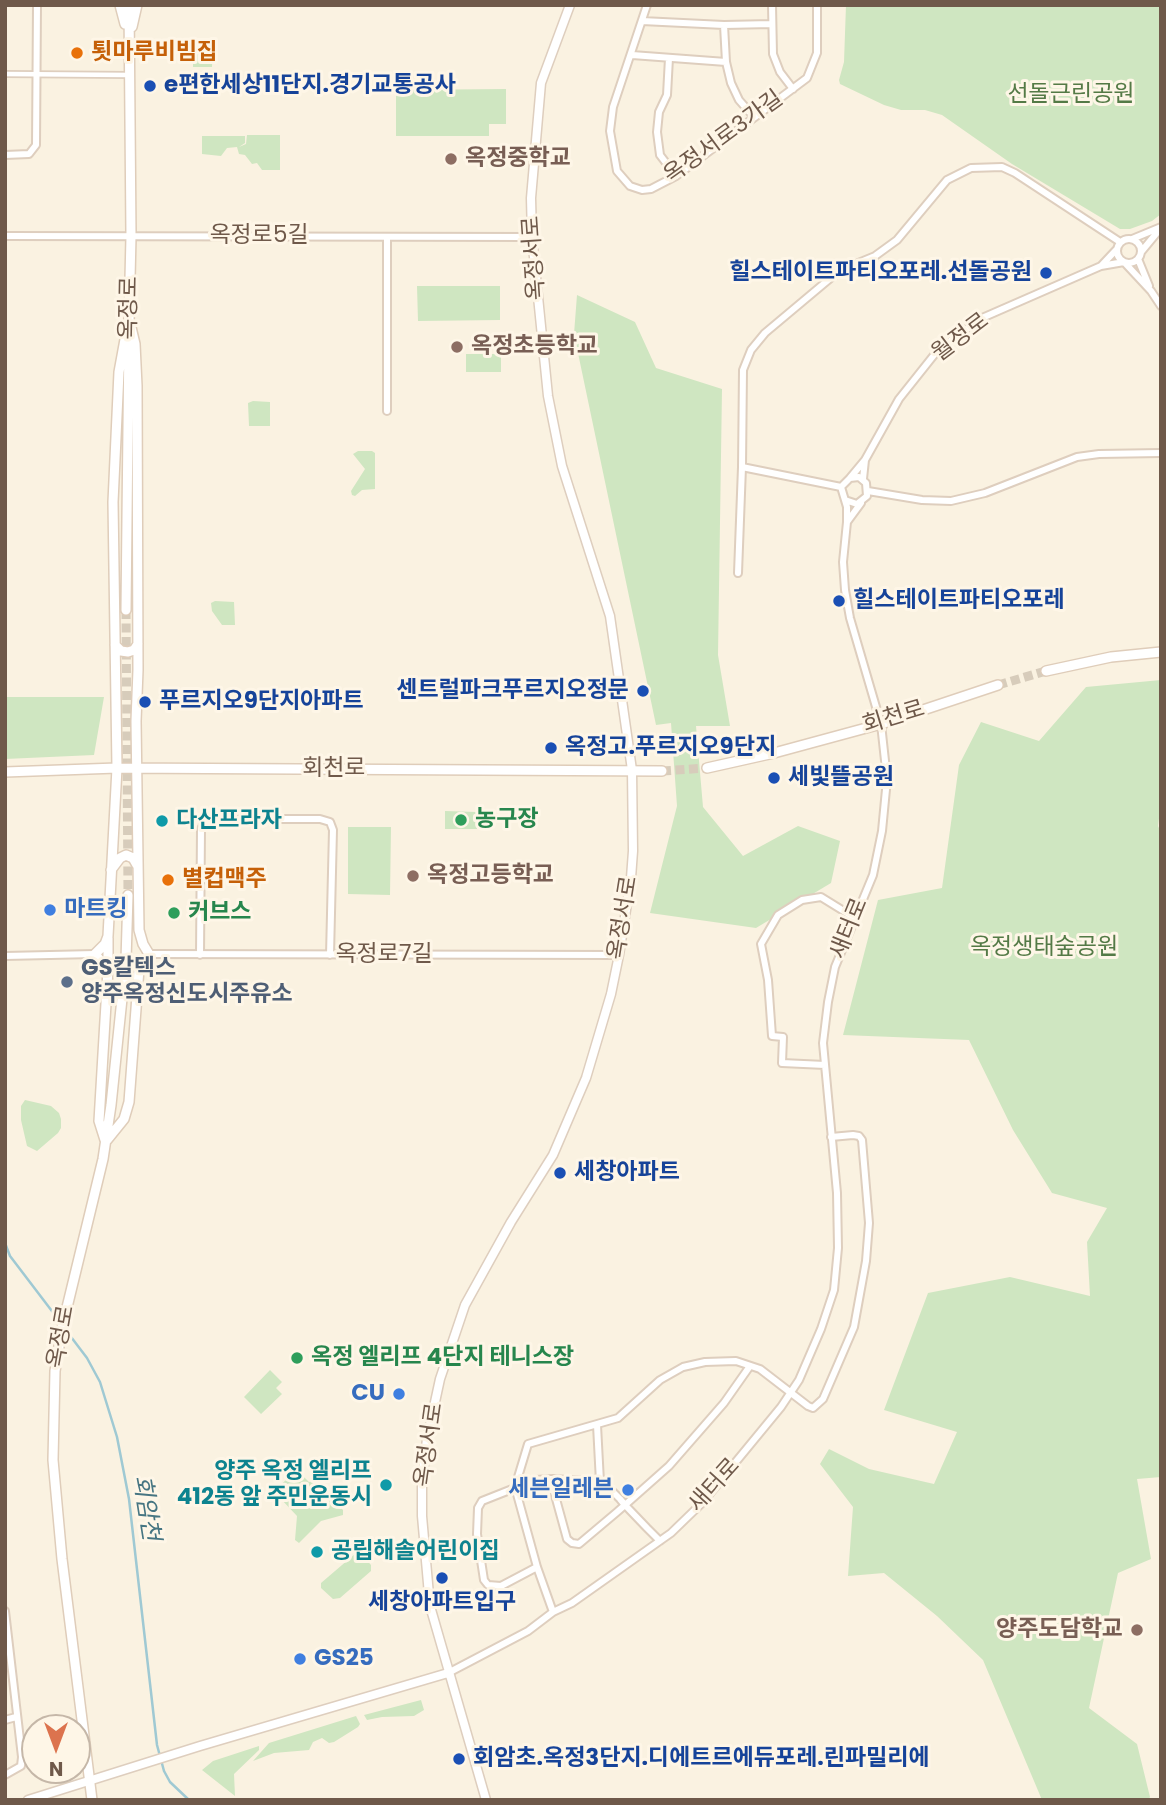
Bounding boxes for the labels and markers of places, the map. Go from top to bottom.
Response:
place label: 툇마루비빔집 [91,39,218,67]
marker: 툇마루비빔집 [69,45,85,61]
place label: e편한세상11단지.경기교통공사 [164,72,456,100]
marker: e편한세상11단지.경기교통공사 [142,78,158,94]
place label: 옥정중학교 [465,145,571,173]
marker: 옥정중학교 [443,151,459,167]
place label: 힐스테이트파티오포레.선돌공원 [729,259,1032,287]
marker: 힐스테이트파티오포레.선돌공원 [1038,265,1054,281]
place label: 옥정초등학교 [471,333,598,361]
marker: 옥정초등학교 [449,339,465,355]
place label: 힐스테이트파티오포레 [853,587,1065,615]
marker: 힐스테이트파티오포레 [831,593,847,609]
place label: 센트럴파크푸르지오정문 [396,677,629,705]
marker: 센트럴파크푸르지오정문 [635,683,651,699]
place label: 푸르지오9단지아파트 [159,688,364,716]
marker: 푸르지오9단지아파트 [137,694,153,710]
place label: 옥정고.푸르지오9단지 [565,734,776,762]
marker: 옥정고.푸르지오9단지 [543,740,559,756]
place label: 세빛뜰공원 [788,764,894,792]
marker: 세빛뜰공원 [766,770,782,786]
place label: 농구장 [475,806,538,834]
place label: 다산프라자 [176,807,282,835]
marker: 농구장 [453,812,469,828]
marker: 다산프라자 [154,813,170,829]
place label: 옥정고등학교 [427,862,554,890]
place label: 별컵맥주 [182,866,267,894]
marker: 옥정고등학교 [405,868,421,884]
marker: 별컵맥주 [160,872,176,888]
place label: 마트킹 [64,896,127,924]
place label: 커브스 [188,899,251,927]
marker: 마트킹 [42,902,58,918]
marker: 커브스 [166,905,182,921]
place label: GS칼텍스 양주옥정신도시주유소 [81,955,293,1009]
marker: GS칼텍스 양주옥정신도시주유소 [59,974,75,990]
place label: 세창아파트 [574,1159,680,1187]
marker: 세창아파트 [552,1165,568,1181]
place label: 옥정 엘리프 4단지 테니스장 [311,1344,574,1372]
marker: 옥정 엘리프 4단지 테니스장 [289,1350,305,1366]
place label: CU [351,1380,385,1408]
marker: CU [391,1386,407,1402]
place label: 양주 옥정 엘리프 412동 앞 주민운동시 [177,1458,372,1512]
place label: 세븐일레븐 [508,1476,614,1504]
marker: 양주 옥정 엘리프 412동 앞 주민운동시 [378,1477,394,1493]
marker: 세븐일레븐 [620,1482,636,1498]
place label: 공립해솔어린이집 [331,1538,500,1566]
marker: 공립해솔어린이집 [309,1544,325,1560]
marker: 세창아파트입구 [434,1570,450,1586]
place label: 세창아파트입구 [368,1589,516,1617]
place label: 양주도담학교 [996,1616,1123,1644]
marker: 양주도담학교 [1129,1622,1145,1638]
place label: GS25 [314,1645,374,1673]
marker: GS25 [292,1651,308,1667]
place label: 회암초.옥정3단지.디에트르에듀포레.린파밀리에 [473,1745,930,1773]
marker: 회암초.옥정3단지.디에트르에듀포레.린파밀리에 [451,1751,467,1767]

